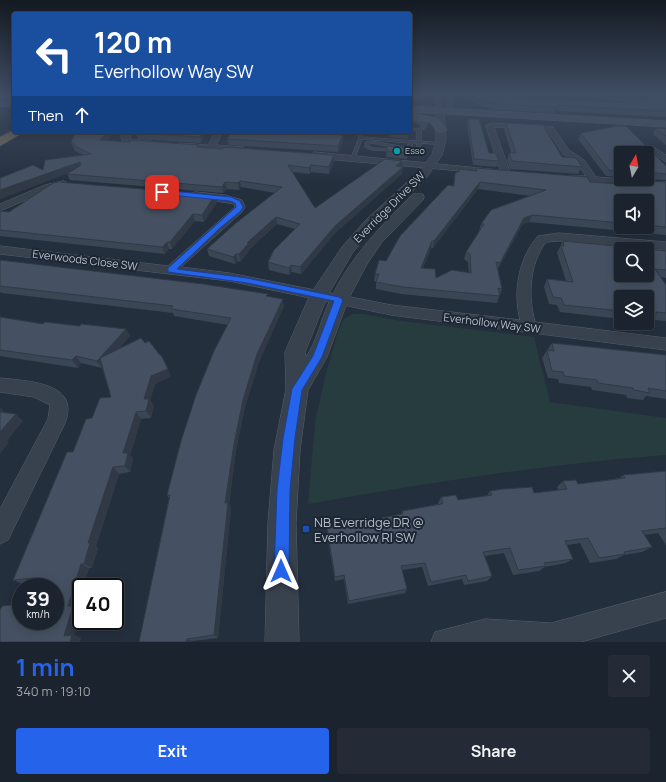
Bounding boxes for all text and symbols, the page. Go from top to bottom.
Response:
text: 120 m [94,23,172,61]
icon: left [28,28,80,80]
text: Everhollow Way SW [94,59,254,83]
icon: ahead [71,104,93,126]
text: Then [28,105,63,126]
place label: Esso [405,144,425,157]
marker: Esso [392,146,402,156]
north arrow [614,146,654,186]
map controls [614,146,654,330]
street label: Everridge Drive SW [350,167,428,246]
pin [145,175,179,209]
icon: arrive [151,181,173,203]
button: sound [614,194,654,234]
button: search [614,242,654,282]
street label: Everwoods Close SW [32,246,139,273]
button: layers [614,290,654,330]
street label: Everhollow Way SW [443,309,542,336]
place label: NB Everridge DR @ Everhollow RI SW [314,513,424,546]
marker: NB Everridge DR @ Everhollow RI SW [301,524,311,534]
position arrow [260,550,302,592]
speed limit sign: 40 [72,578,124,630]
text: 39 [26,585,50,612]
text: km/h [26,607,50,621]
text: 1 min [16,650,75,683]
button: close [608,655,650,697]
text: 340 m · 19:10 [16,682,91,700]
button: Exit [16,728,329,774]
button: Share [337,728,650,774]

